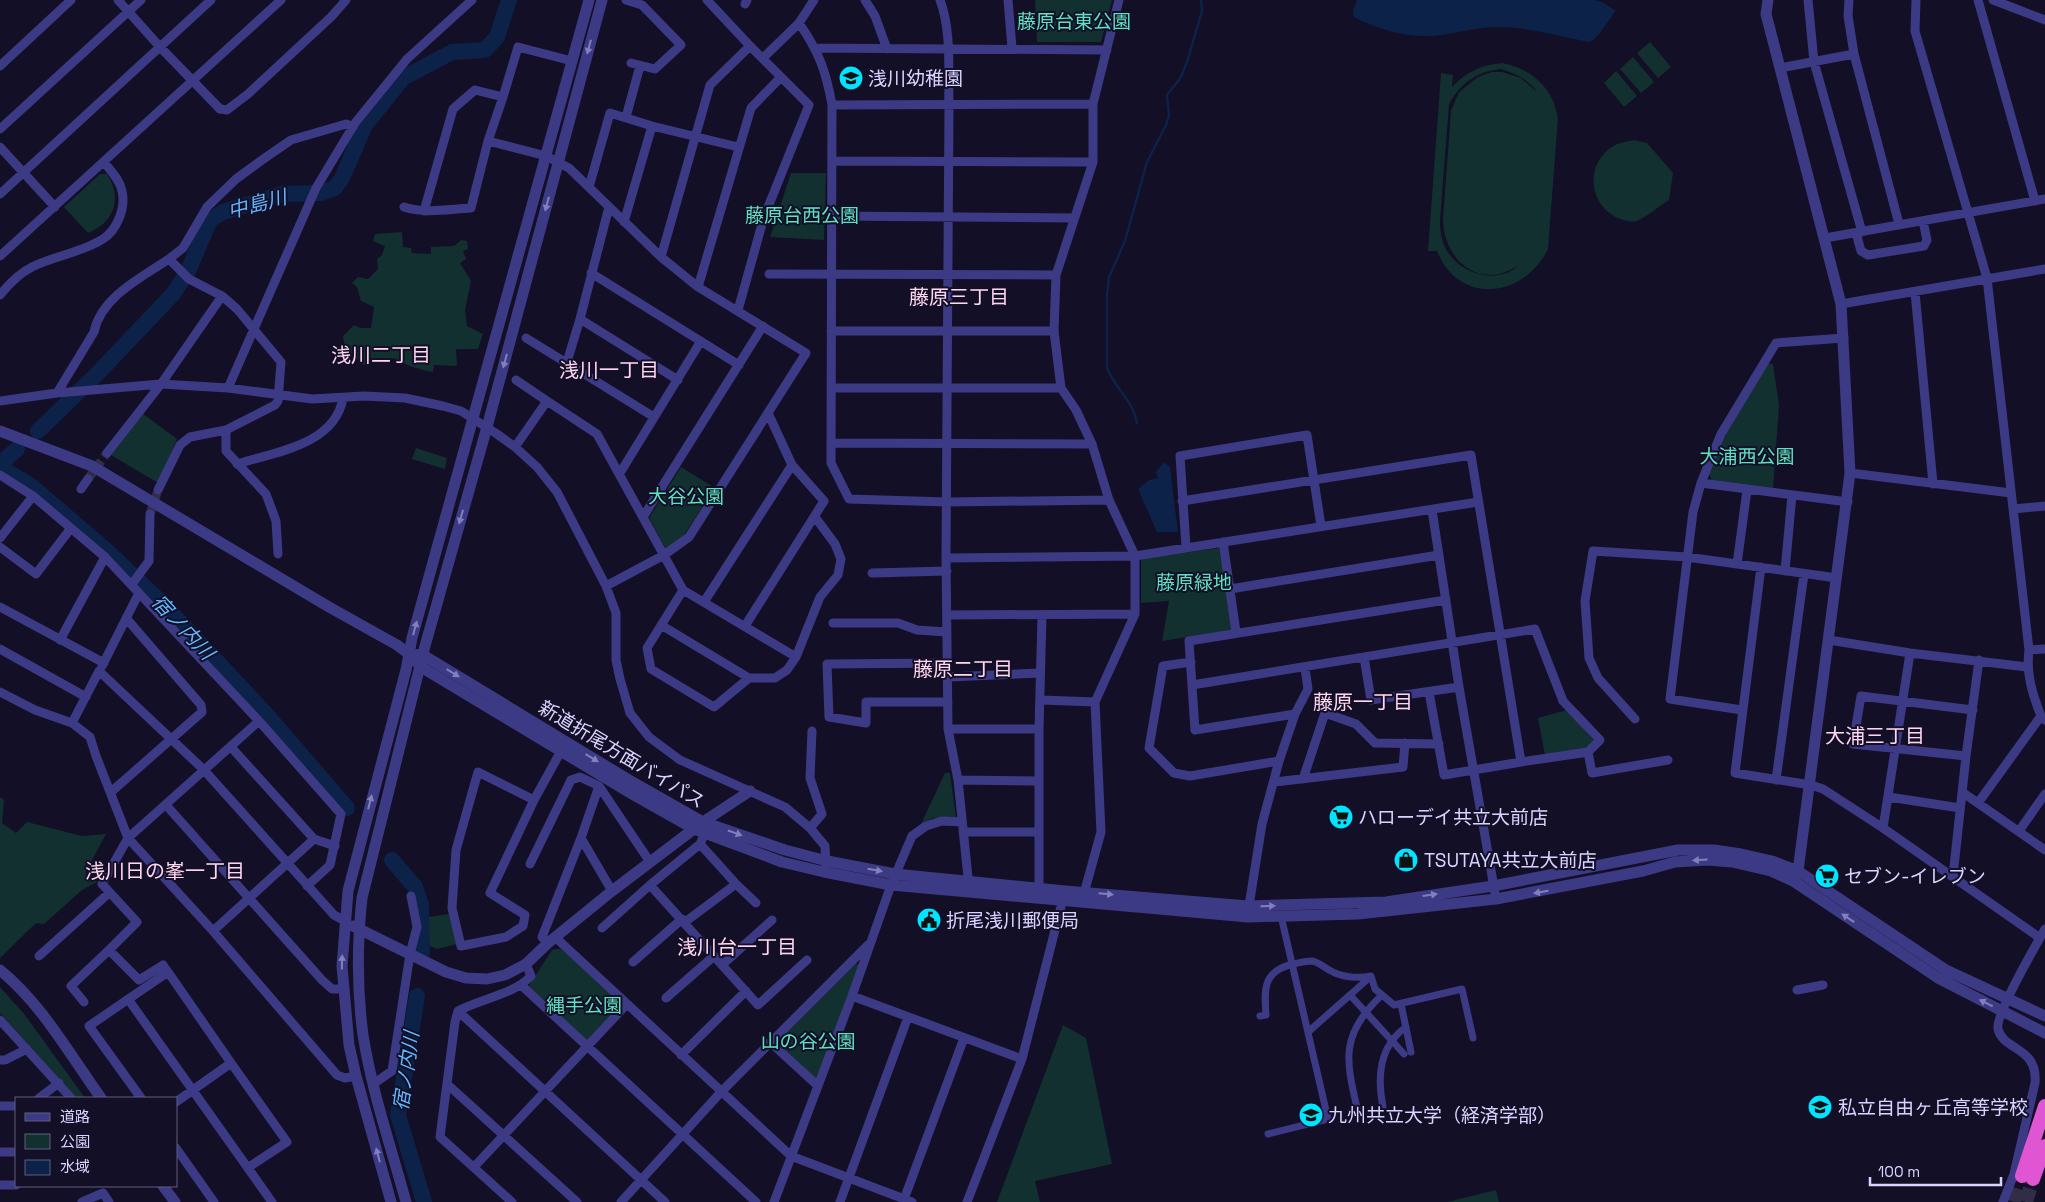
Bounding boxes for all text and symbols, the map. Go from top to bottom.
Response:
park label: 藤原台東公園 [1017,9,1131,34]
one-way arrow [585,39,593,55]
school or university icon: 浅川幼稚園 [838,65,864,91]
place label: 浅川幼稚園 [868,66,963,91]
water label: 中島川 [225,183,291,224]
one-way arrow [542,196,550,211]
park label: 藤原台西公園 [745,203,859,228]
district label: 藤原三丁目 [909,284,1009,310]
district label: 浅川二丁目 [331,342,431,368]
one-way arrow [500,353,508,368]
district label: 浅川一丁目 [559,357,659,383]
park label: 大浦西公園 [1699,444,1795,469]
park label: 大谷公園 [648,484,724,509]
one-way arrow [457,510,465,525]
park label: 藤原緑地 [1156,570,1232,595]
water label: 宿ノ内川 [146,589,221,667]
one-way arrow [411,620,419,635]
district label: 藤原二丁目 [913,656,1013,682]
one-way arrow [447,669,460,678]
district label: 藤原一丁目 [1313,689,1413,715]
street label: 新道折尾方面バイパス [534,695,709,814]
district label: 大浦三丁目 [1825,723,1925,749]
one-way arrow [585,753,598,762]
one-way arrow [366,795,374,810]
supermarket icon: ハローデイ共立大前店 [1328,804,1354,830]
place label: ハローデイ共立大前店 [1358,805,1548,830]
one-way arrow [728,829,743,837]
shop icon: TSUTAYA共立大前店 [1393,847,1419,873]
place label: TSUTAYA共立大前店 [1424,848,1597,873]
one-way arrow [1692,857,1708,865]
district label: 浅川日の峯一丁目 [85,858,245,884]
supermarket icon: セブン-イレブン [1814,863,1840,889]
place label: セブン-イレブン [1844,864,1986,889]
one-way arrow [867,867,883,875]
one-way arrow [1532,888,1548,896]
one-way arrow [1098,890,1114,898]
one-way arrow [1422,891,1438,899]
one-way arrow [1260,901,1276,909]
public building icon: 折尾浅川郵便局 [916,907,942,933]
place label: 折尾浅川郵便局 [946,908,1079,933]
one-way arrow [1841,913,1855,922]
district label: 浅川台一丁目 [677,934,797,960]
one-way arrow [338,953,346,969]
park label: 縄手公園 [546,993,622,1018]
one-way arrow [1979,999,1993,1007]
water label: 宿ノ内川 [388,1028,425,1112]
park label: 山の谷公園 [760,1029,856,1054]
school or university icon: 私立自由ヶ丘高等学校 [1807,1094,1833,1120]
place label: 私立自由ヶ丘高等学校 [1838,1095,2028,1120]
legend [15,1097,178,1187]
school or university icon: 九州共立大学（経済学部） [1298,1102,1324,1128]
place label: 九州共立大学（経済学部） [1328,1103,1556,1128]
text: 道路 [60,1107,90,1126]
text: 公園 [60,1132,90,1151]
one-way arrow [373,1147,381,1162]
scale bar [1870,1154,2001,1186]
text: 水域 [60,1157,90,1176]
text: 100 m [1878,1162,1920,1181]

